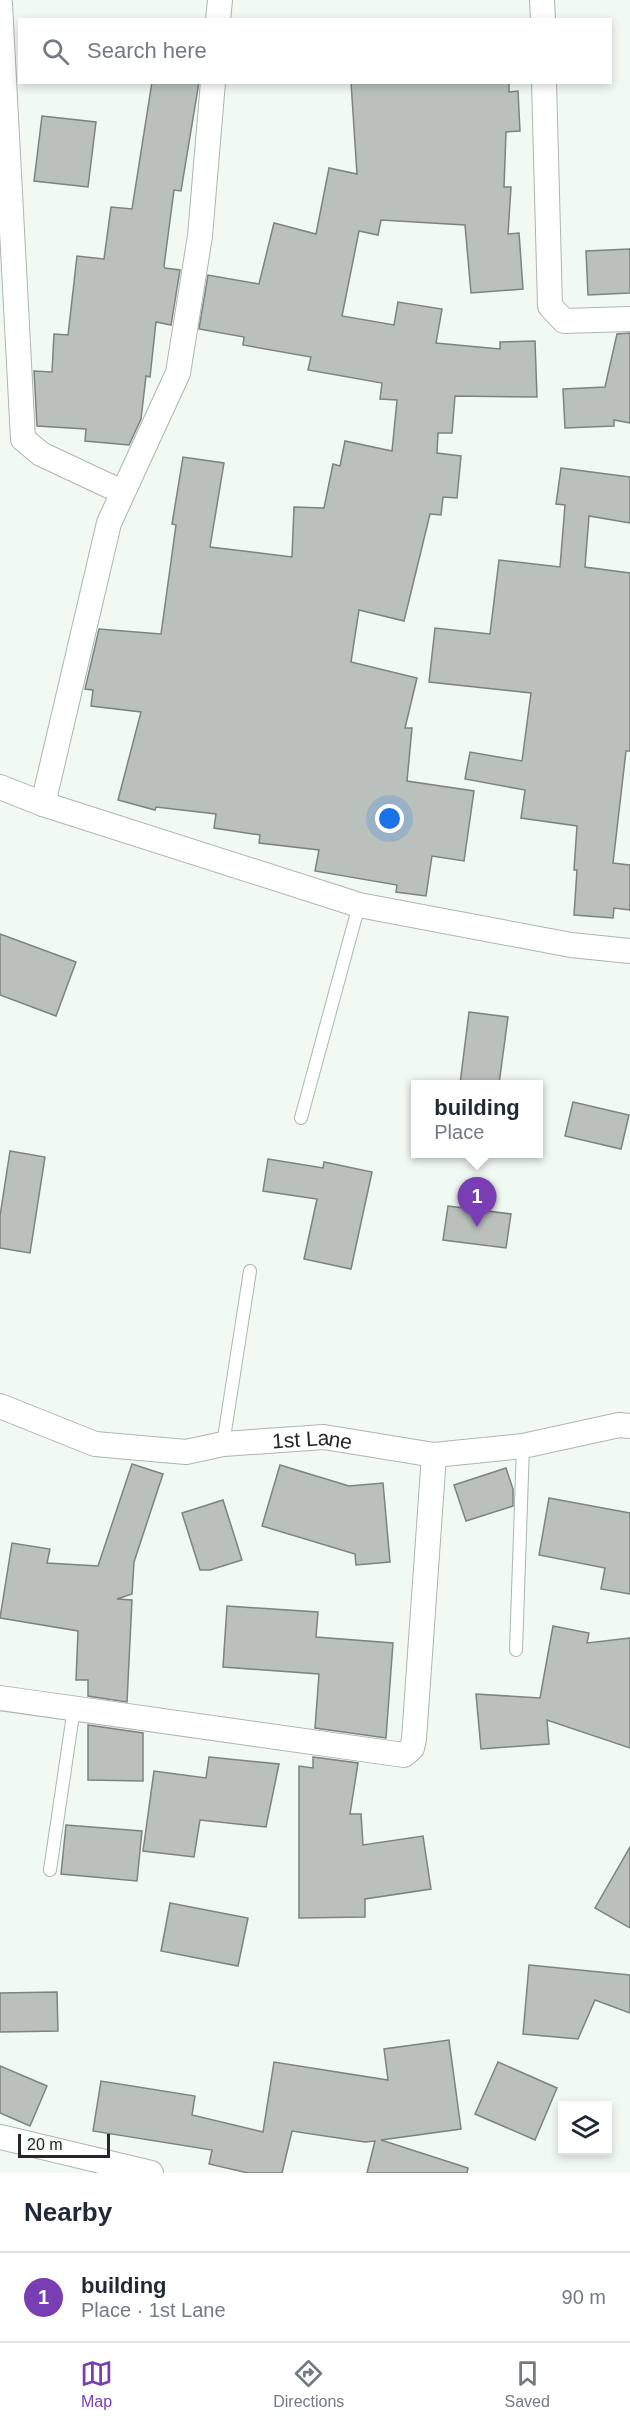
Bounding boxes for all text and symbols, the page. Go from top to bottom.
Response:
search box [18,18,612,84]
icon: search [39,35,72,68]
text: Search here [87,38,207,63]
your location [375,804,404,833]
popup [411,1080,543,1158]
text: building [434,1095,520,1120]
text: Place [434,1121,484,1143]
pin: 1 [458,1178,496,1227]
street label: 1st Lane [271,1425,354,1453]
map controls [558,2101,612,2155]
button: layers [558,2101,612,2155]
scale bar [18,2131,110,2158]
text: 20 m [27,2136,63,2153]
text: Nearby [24,2197,112,2227]
text: building [81,2273,167,2298]
text: 1 [38,2286,49,2308]
text: 90 m [562,2286,606,2308]
text: Place · 1st Lane [81,2299,226,2321]
tab: Map [80,2357,113,2411]
tab: Directions [273,2357,344,2411]
tab: Saved [505,2357,550,2411]

